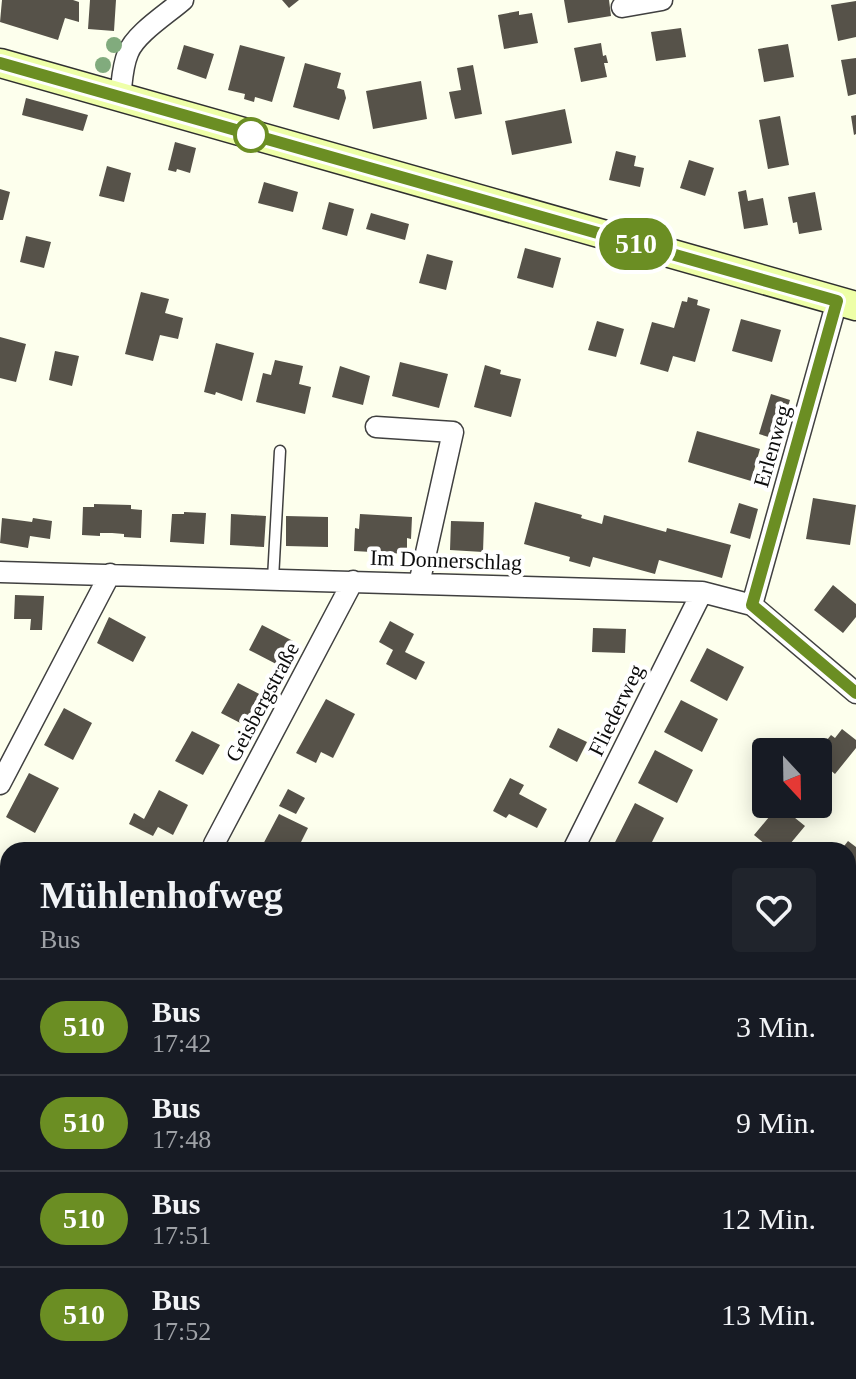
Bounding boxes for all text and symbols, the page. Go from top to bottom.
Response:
unlabelled marker [234,118,268,152]
line badge: 510 [590,218,682,270]
text: 510 [615,228,657,259]
street label: Erlenweg [748,402,796,490]
street label: Im Donnerschlag [370,545,522,575]
street label: Geisbergstraße [220,638,304,766]
street label: Fliederweg [583,660,649,760]
north arrow [752,738,832,818]
map controls [752,738,832,818]
button: heart [732,868,816,952]
text: Mühlenhofweg [40,874,283,916]
text: Bus [40,925,80,954]
text: Bus [152,995,200,1028]
text: 3 Min. [736,1010,816,1043]
text: 510 [63,1011,105,1042]
text: 17:42 [152,1029,211,1058]
text: Bus [152,1091,200,1124]
text: 9 Min. [736,1106,816,1139]
text: 510 [63,1107,105,1138]
text: 17:48 [152,1125,211,1154]
text: Bus [152,1187,200,1220]
text: 12 Min. [721,1202,816,1235]
text: 510 [63,1203,105,1234]
text: 17:51 [152,1221,211,1250]
text: Bus [152,1283,200,1316]
text: 13 Min. [721,1298,816,1331]
text: 510 [63,1299,105,1330]
text: 17:52 [152,1317,211,1346]

